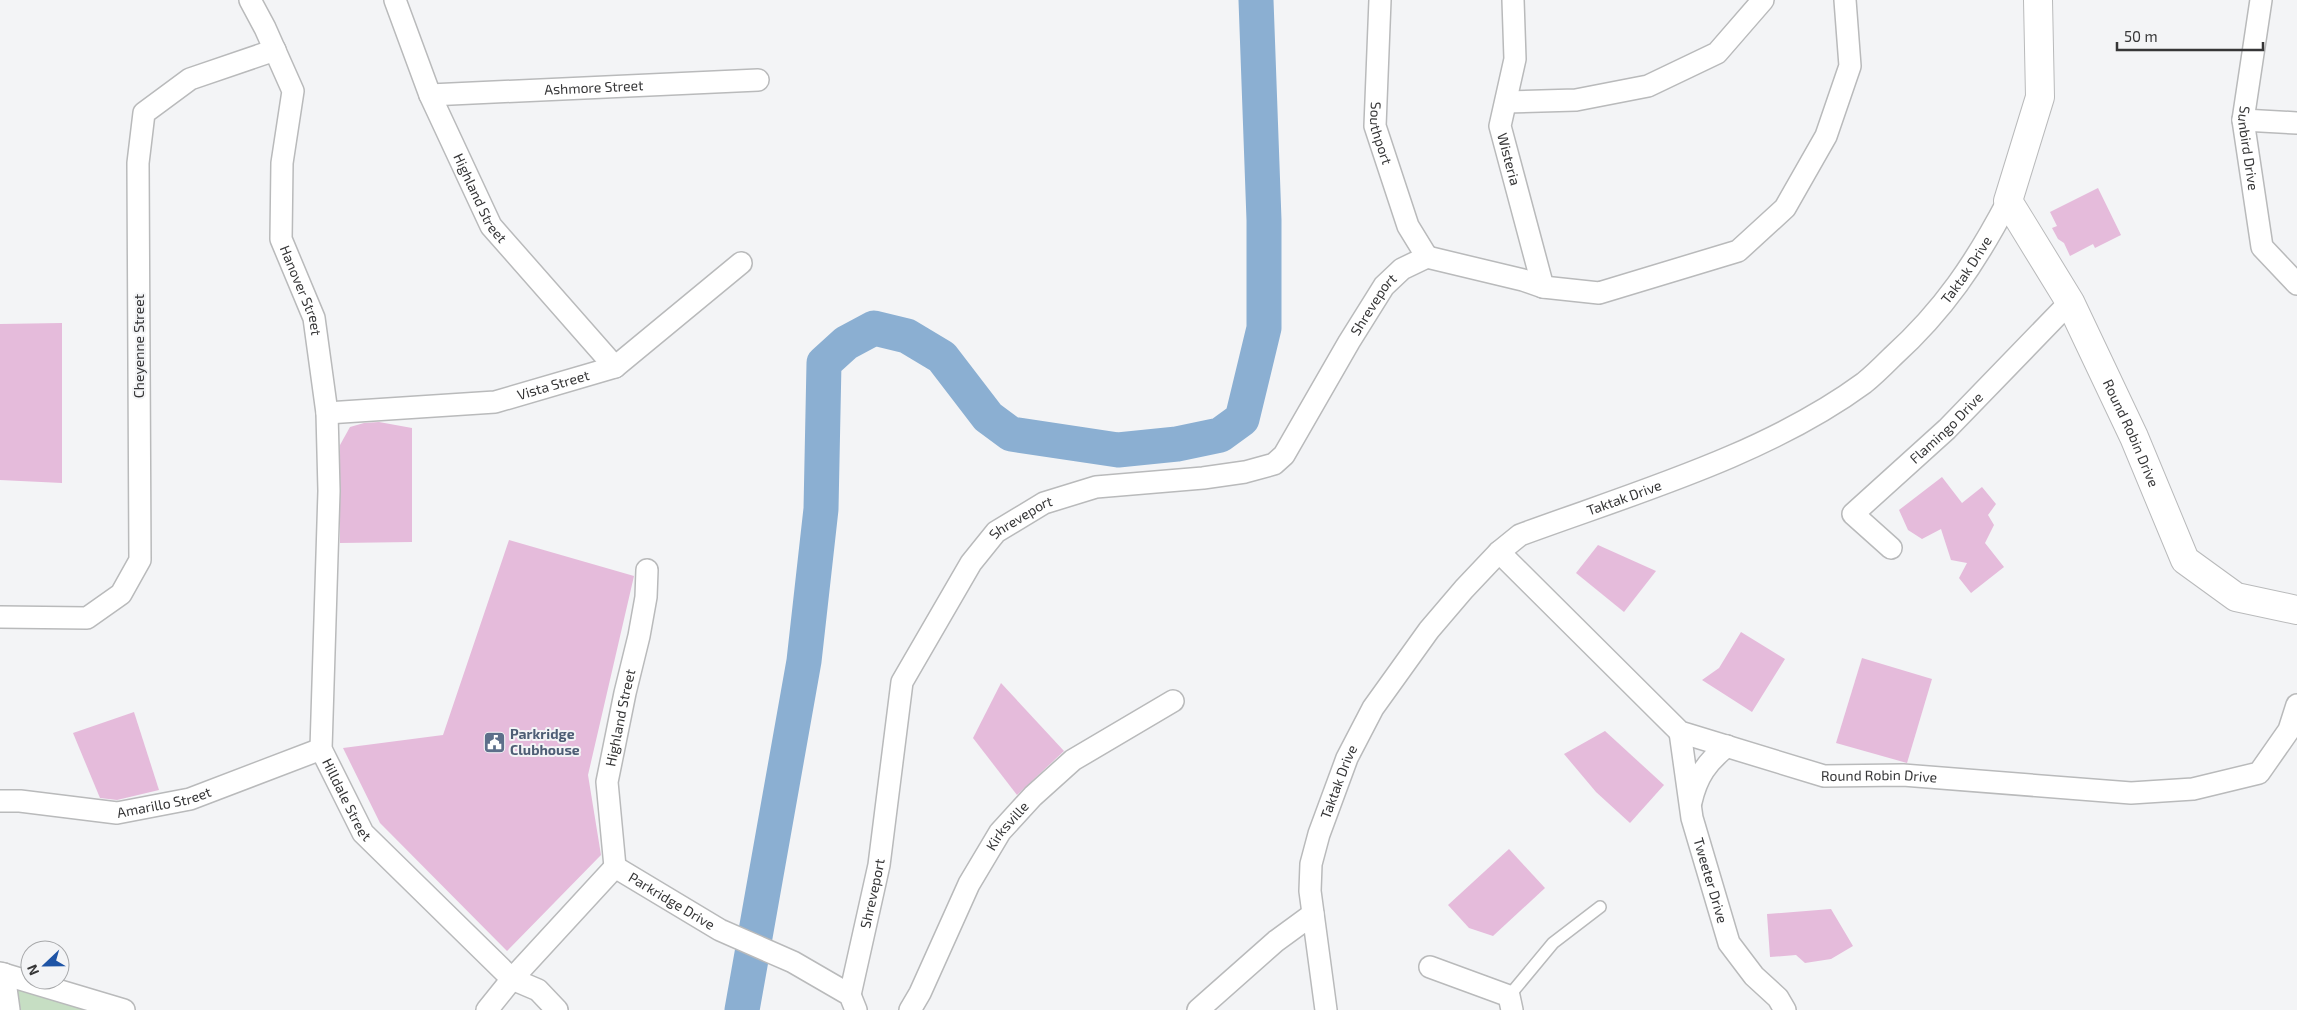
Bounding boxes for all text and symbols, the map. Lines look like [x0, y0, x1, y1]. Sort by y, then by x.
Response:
scale bar [2117, 20, 2263, 52]
text: 50 m [2124, 27, 2158, 45]
street label: Ashmore Street [544, 76, 644, 98]
street label: Southport [1367, 101, 1396, 167]
street label: Sunbird Drive [2235, 105, 2262, 192]
street label: Wisteria [1494, 131, 1524, 187]
street label: Highland Street [450, 150, 511, 246]
street label: Taktak Drive [1937, 233, 1995, 307]
street label: Hanover Street [277, 243, 325, 336]
street label: Shreveport [1346, 270, 1400, 338]
street label: Cheyenne Street [130, 294, 147, 398]
street label: Vista Street [515, 366, 591, 403]
street label: Round Robin Drive [2100, 376, 2163, 489]
street label: Flamingo Drive [1906, 388, 1986, 467]
street label: Taktak Drive [1584, 476, 1664, 519]
street label: Shreveport [985, 492, 1054, 542]
street label: Highland Street [601, 667, 639, 768]
place label: Parkridge Clubhouse [510, 725, 580, 758]
public building icon: Parkridge Clubhouse [482, 730, 506, 754]
street label: Taktak Drive [1316, 742, 1361, 821]
street label: Hilldale Street [319, 755, 375, 844]
street label: Round Robin Drive [1821, 766, 1938, 786]
street label: Amarillo Street [115, 783, 213, 821]
street label: Kirksville [982, 798, 1032, 853]
street label: Tweeter Drive [1690, 836, 1732, 925]
street label: Shreveport [856, 858, 888, 930]
street label: Parkridge Drive [626, 868, 718, 933]
north arrow [20, 940, 70, 990]
text: N [23, 962, 42, 978]

